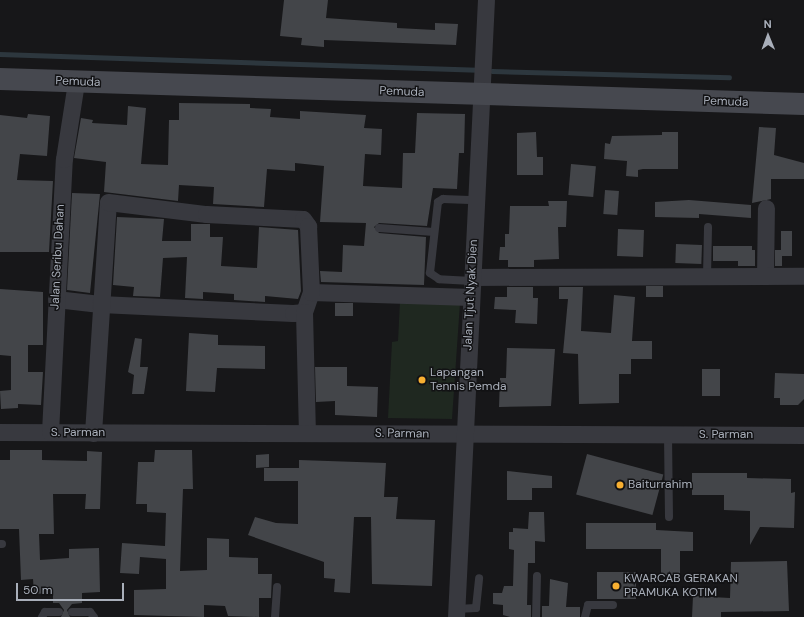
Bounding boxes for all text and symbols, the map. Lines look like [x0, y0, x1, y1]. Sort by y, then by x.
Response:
north arrow [748, 16, 788, 56]
text: N [764, 17, 772, 31]
street label: Pemuda [55, 74, 101, 90]
street label: Pemuda [379, 84, 425, 100]
street label: Pemuda [703, 94, 749, 110]
street label: Jalan Seribu Dahan [48, 204, 68, 310]
street label: Jalan Tjut Nyak Dien [461, 239, 481, 351]
place label: Lapangan Tennis Pemda [430, 366, 507, 394]
marker: Lapangan Tennis Pemda [417, 375, 427, 385]
street label: S. Parman [51, 426, 105, 440]
street label: S. Parman [375, 426, 429, 442]
street label: S. Parman [699, 428, 753, 442]
place label: Baiturrahim [628, 478, 692, 492]
marker: Baiturrahim [615, 480, 625, 490]
place label: KWARCAB GERAKAN PRAMUKA KOTIM [624, 572, 738, 600]
scale bar [18, 575, 126, 601]
marker: KWARCAB GERAKAN PRAMUKA KOTIM [611, 581, 621, 591]
text: 50 m [23, 582, 52, 598]

